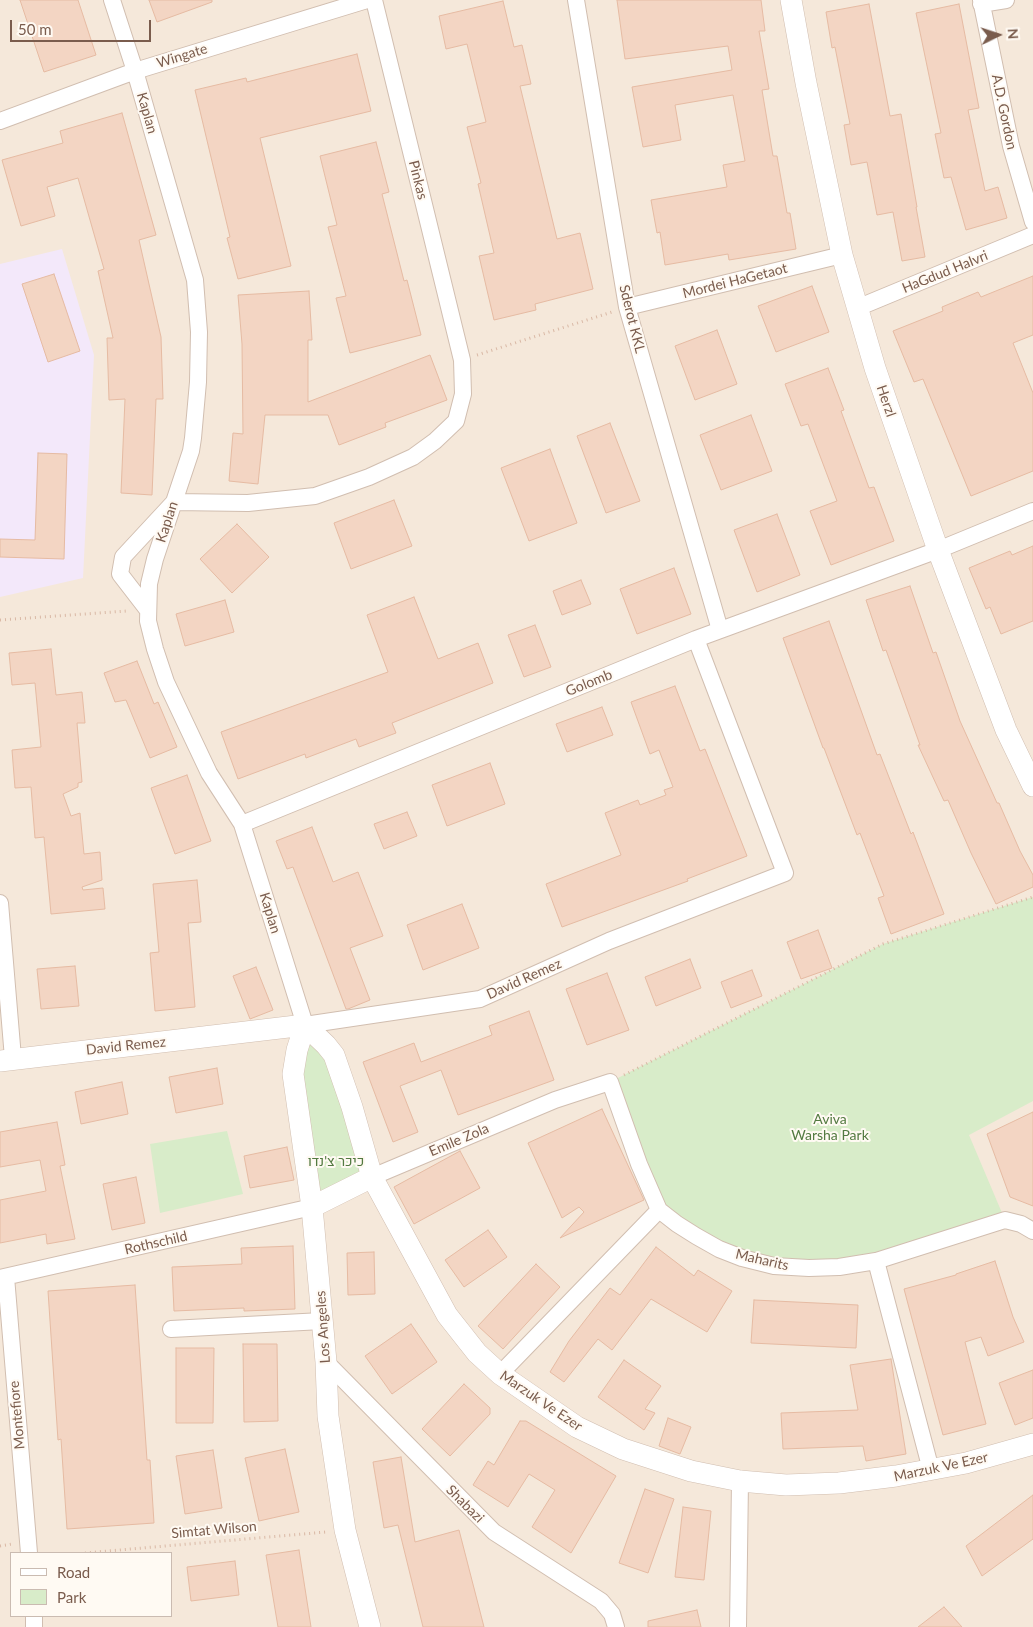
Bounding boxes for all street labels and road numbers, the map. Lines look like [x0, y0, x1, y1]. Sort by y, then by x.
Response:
street label: Wingate [155, 40, 209, 72]
street label: A.D. Gordon [988, 73, 1020, 151]
street label: Kaplan [133, 90, 161, 136]
street label: Pinkas [405, 159, 431, 201]
street label: HaGdud HaIvri [900, 247, 990, 297]
street label: Mordei HaGetaot [681, 260, 789, 302]
street label: Sderot KKL [615, 283, 649, 355]
street label: Herzl [873, 383, 899, 419]
street label: Kaplan [153, 499, 181, 545]
street label: Golomb [563, 666, 615, 700]
street label: Kaplan [256, 890, 284, 936]
street label: David Remez [484, 955, 564, 1003]
street label: David Remez [85, 1033, 167, 1059]
street label: Emile Zola [427, 1120, 491, 1160]
street label: Rothschild [123, 1228, 189, 1258]
street label: Maharits [734, 1246, 790, 1274]
street label: Los Angeles [312, 1290, 334, 1364]
street label: Marzuk Ve Ezer [497, 1367, 585, 1435]
street label: Montefiore [6, 1380, 28, 1450]
street label: Marzuk Ve Ezer [892, 1449, 990, 1485]
street label: Shabazi [443, 1482, 487, 1526]
street label: Simtat Wilson [171, 1518, 257, 1542]

